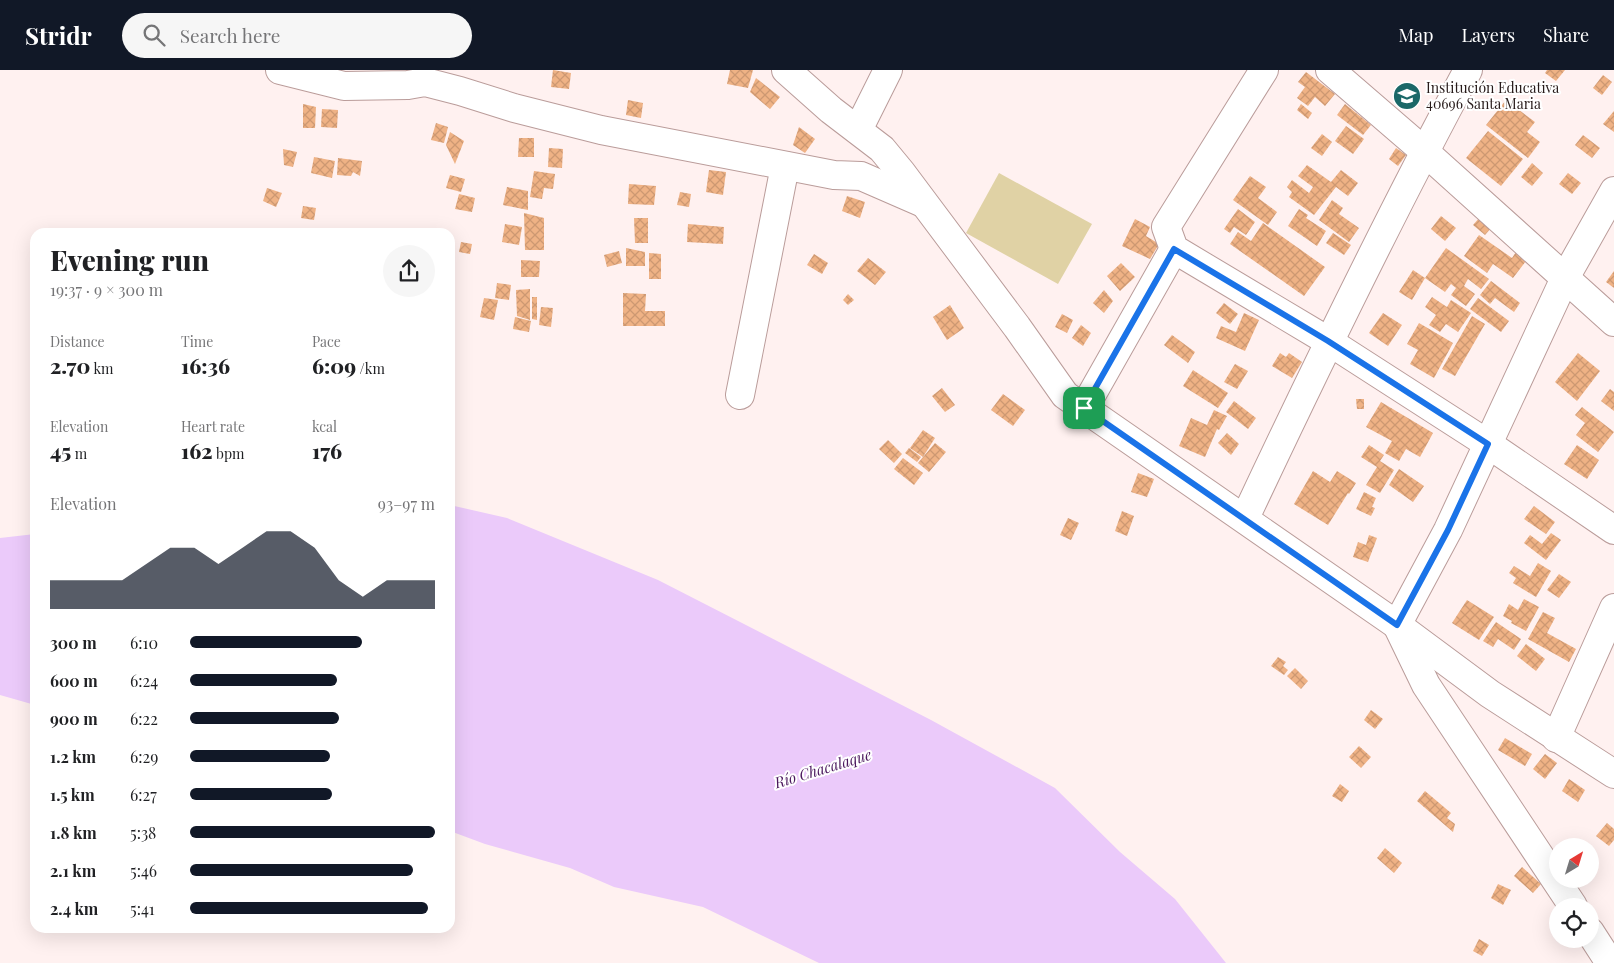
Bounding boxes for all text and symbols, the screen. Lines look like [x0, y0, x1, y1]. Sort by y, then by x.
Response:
search box [122, 13, 472, 58]
text: Stridr [25, 19, 92, 51]
icon: search [140, 21, 168, 49]
text: Search here [180, 22, 280, 48]
text: Map [1398, 23, 1433, 47]
text: Layers [1461, 23, 1515, 47]
text: Share [1543, 23, 1589, 47]
place label: Institución Educativa 40696 Santa Maria [1426, 78, 1559, 113]
school or university icon: Institución Educativa 40696 Santa Maria [1392, 81, 1422, 111]
text: Evening run [50, 241, 209, 278]
button: share [383, 245, 435, 297]
text: 19:37 · 9 × 300 m [50, 279, 163, 300]
text: Distance [50, 332, 105, 351]
text: Time [181, 332, 213, 351]
text: Pace [312, 332, 341, 351]
text: 2.70 [50, 351, 90, 379]
text: 16:36 [181, 351, 230, 379]
text: 6:09 [312, 351, 356, 379]
text: km [90, 359, 114, 378]
text: /km [356, 359, 385, 378]
pin [1063, 387, 1105, 429]
icon: arrive [1070, 394, 1098, 422]
text: Elevation [50, 417, 108, 436]
text: Heart rate [181, 417, 245, 436]
text: kcal [312, 417, 337, 436]
text: 45 [50, 436, 71, 464]
text: 162 [181, 436, 213, 464]
text: 176 [312, 436, 342, 464]
text: m [71, 444, 87, 463]
text: bpm [213, 444, 244, 463]
text: Elevation [50, 493, 117, 514]
text: 93–97 m [378, 493, 435, 514]
text: 300 m [50, 632, 97, 653]
text: 6:10 [130, 632, 158, 653]
text: 600 m [50, 670, 98, 691]
text: 6:24 [130, 670, 158, 691]
text: 900 m [50, 708, 98, 729]
text: 6:22 [130, 708, 158, 729]
water label: Río Chacalaque [771, 744, 874, 793]
text: 1.2 km [50, 746, 96, 767]
text: 6:29 [130, 746, 158, 767]
text: 1.5 km [50, 784, 95, 805]
text: 6:27 [130, 784, 157, 805]
text: 1.8 km [50, 822, 97, 843]
text: 5:38 [130, 822, 156, 843]
north arrow [1549, 838, 1599, 888]
map controls [1549, 838, 1599, 948]
text: 2.1 km [50, 860, 96, 881]
text: 5:46 [130, 860, 157, 881]
text: 2.4 km [50, 898, 98, 919]
text: 5:41 [130, 898, 155, 919]
button: locate [1549, 898, 1599, 948]

